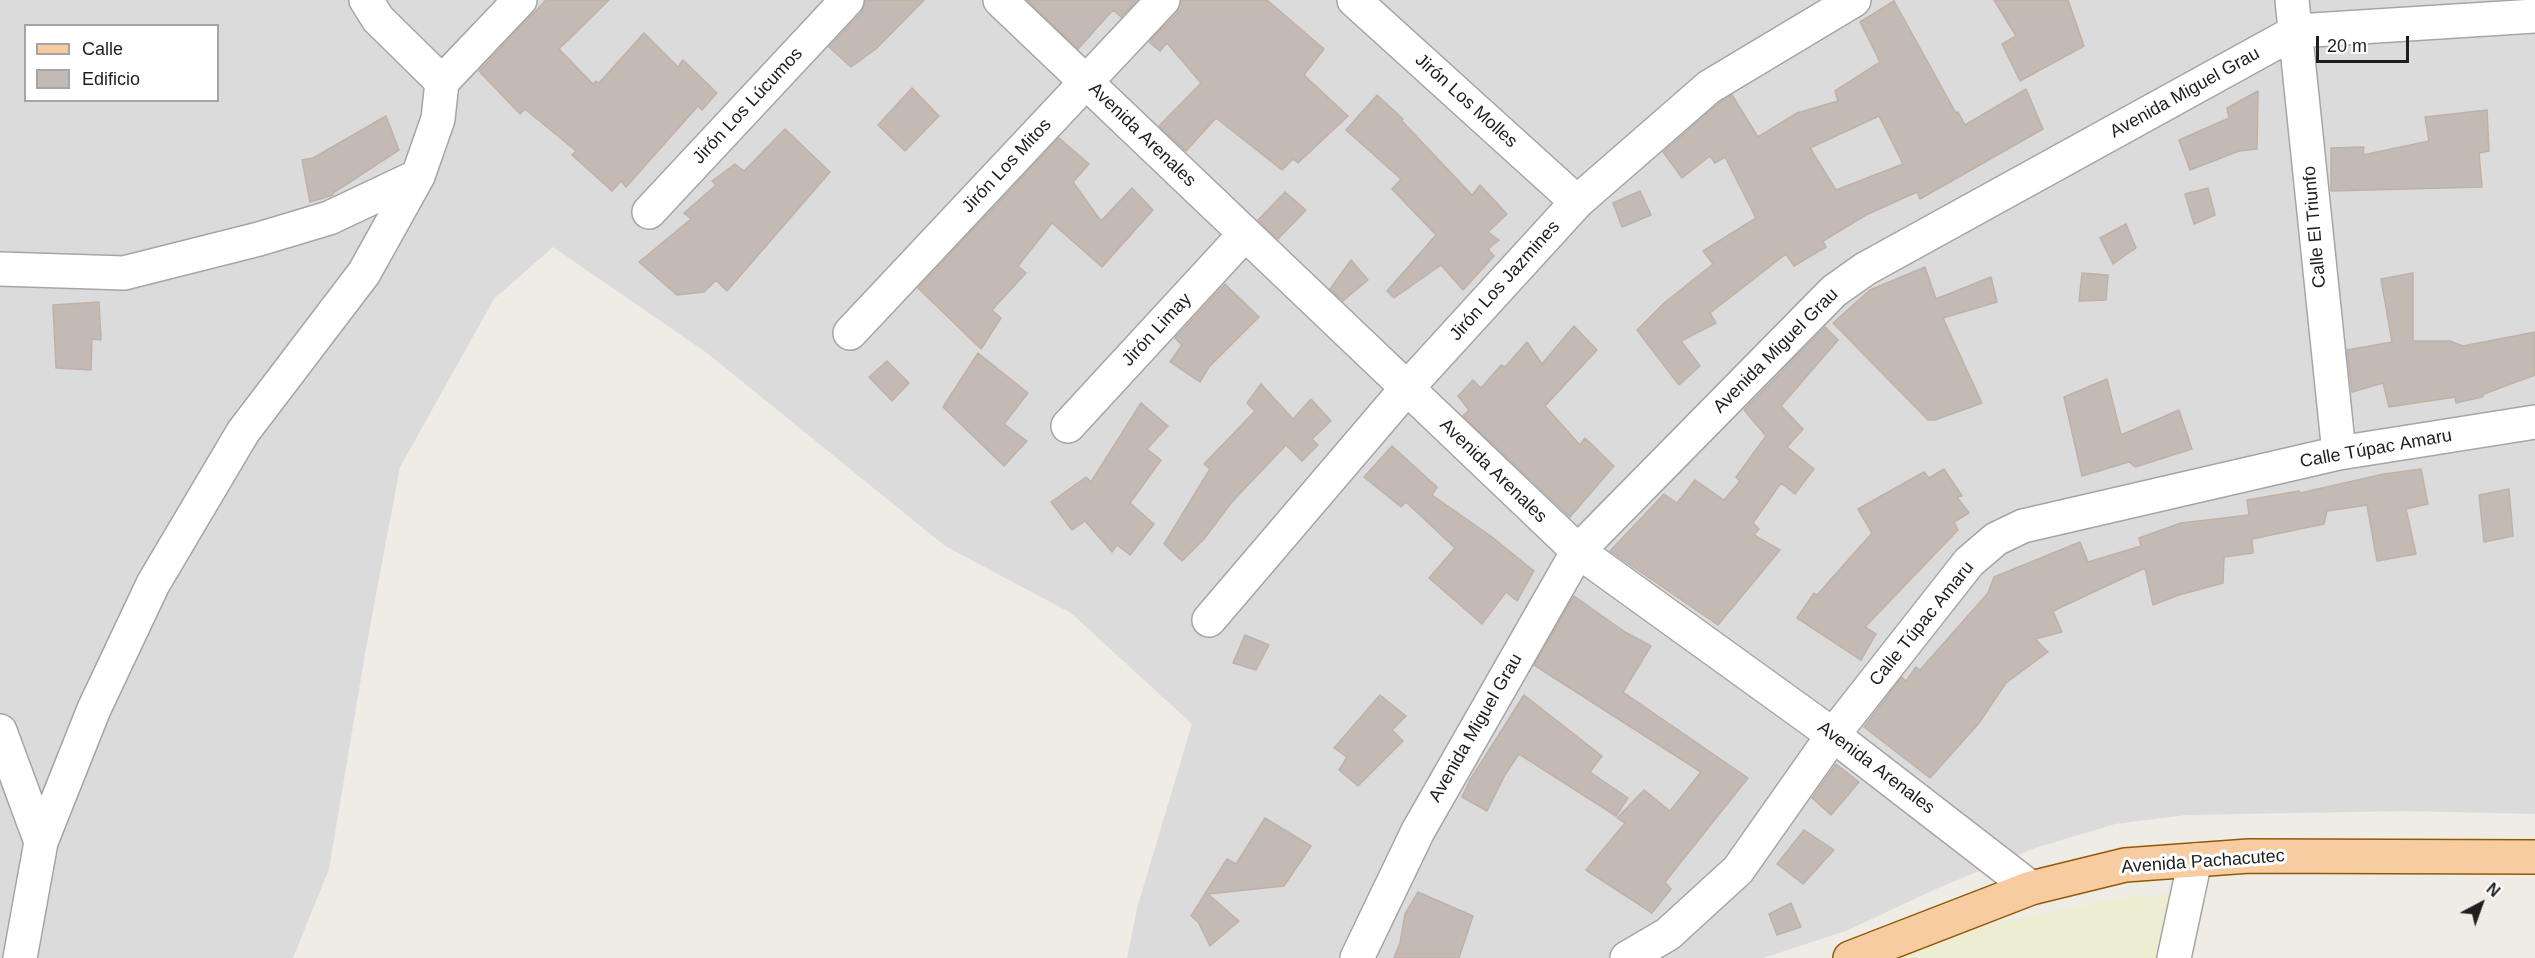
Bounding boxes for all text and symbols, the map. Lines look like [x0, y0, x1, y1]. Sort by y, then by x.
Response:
legend [24, 24, 219, 102]
scale bar [2319, 24, 2412, 62]
text: 20 m [2327, 36, 2367, 56]
text: Calle [82, 39, 123, 59]
street label: Jirón Los Lúcumos [689, 43, 807, 169]
street label: Avenida Miguel Grau [2106, 43, 2264, 143]
street label: Jirón Los Molles [1410, 49, 1522, 153]
text: Edificio [82, 69, 140, 89]
street label: Avenida Arenales [1084, 78, 1200, 192]
street label: Jirón Los Mitos [958, 114, 1056, 218]
street label: Calle El Triunfo [2299, 165, 2331, 289]
street label: Jirón Los Jazmines [1445, 217, 1565, 345]
street label: Avenida Miguel Grau [1709, 284, 1843, 418]
street label: Jirón Limay [1118, 289, 1196, 371]
street label: Avenida Arenales [1435, 414, 1551, 528]
street label: Calle Túpac Amaru [2298, 425, 2454, 473]
street label: Calle Túpac Amaru [1865, 557, 1979, 691]
street label: Avenida Miguel Grau [1425, 650, 1527, 806]
street label: Avenida Arenales [1813, 717, 1939, 819]
street label: Avenida Pachacutec [2121, 846, 2285, 878]
north arrow [2451, 874, 2511, 934]
text: N [2483, 880, 2503, 900]

